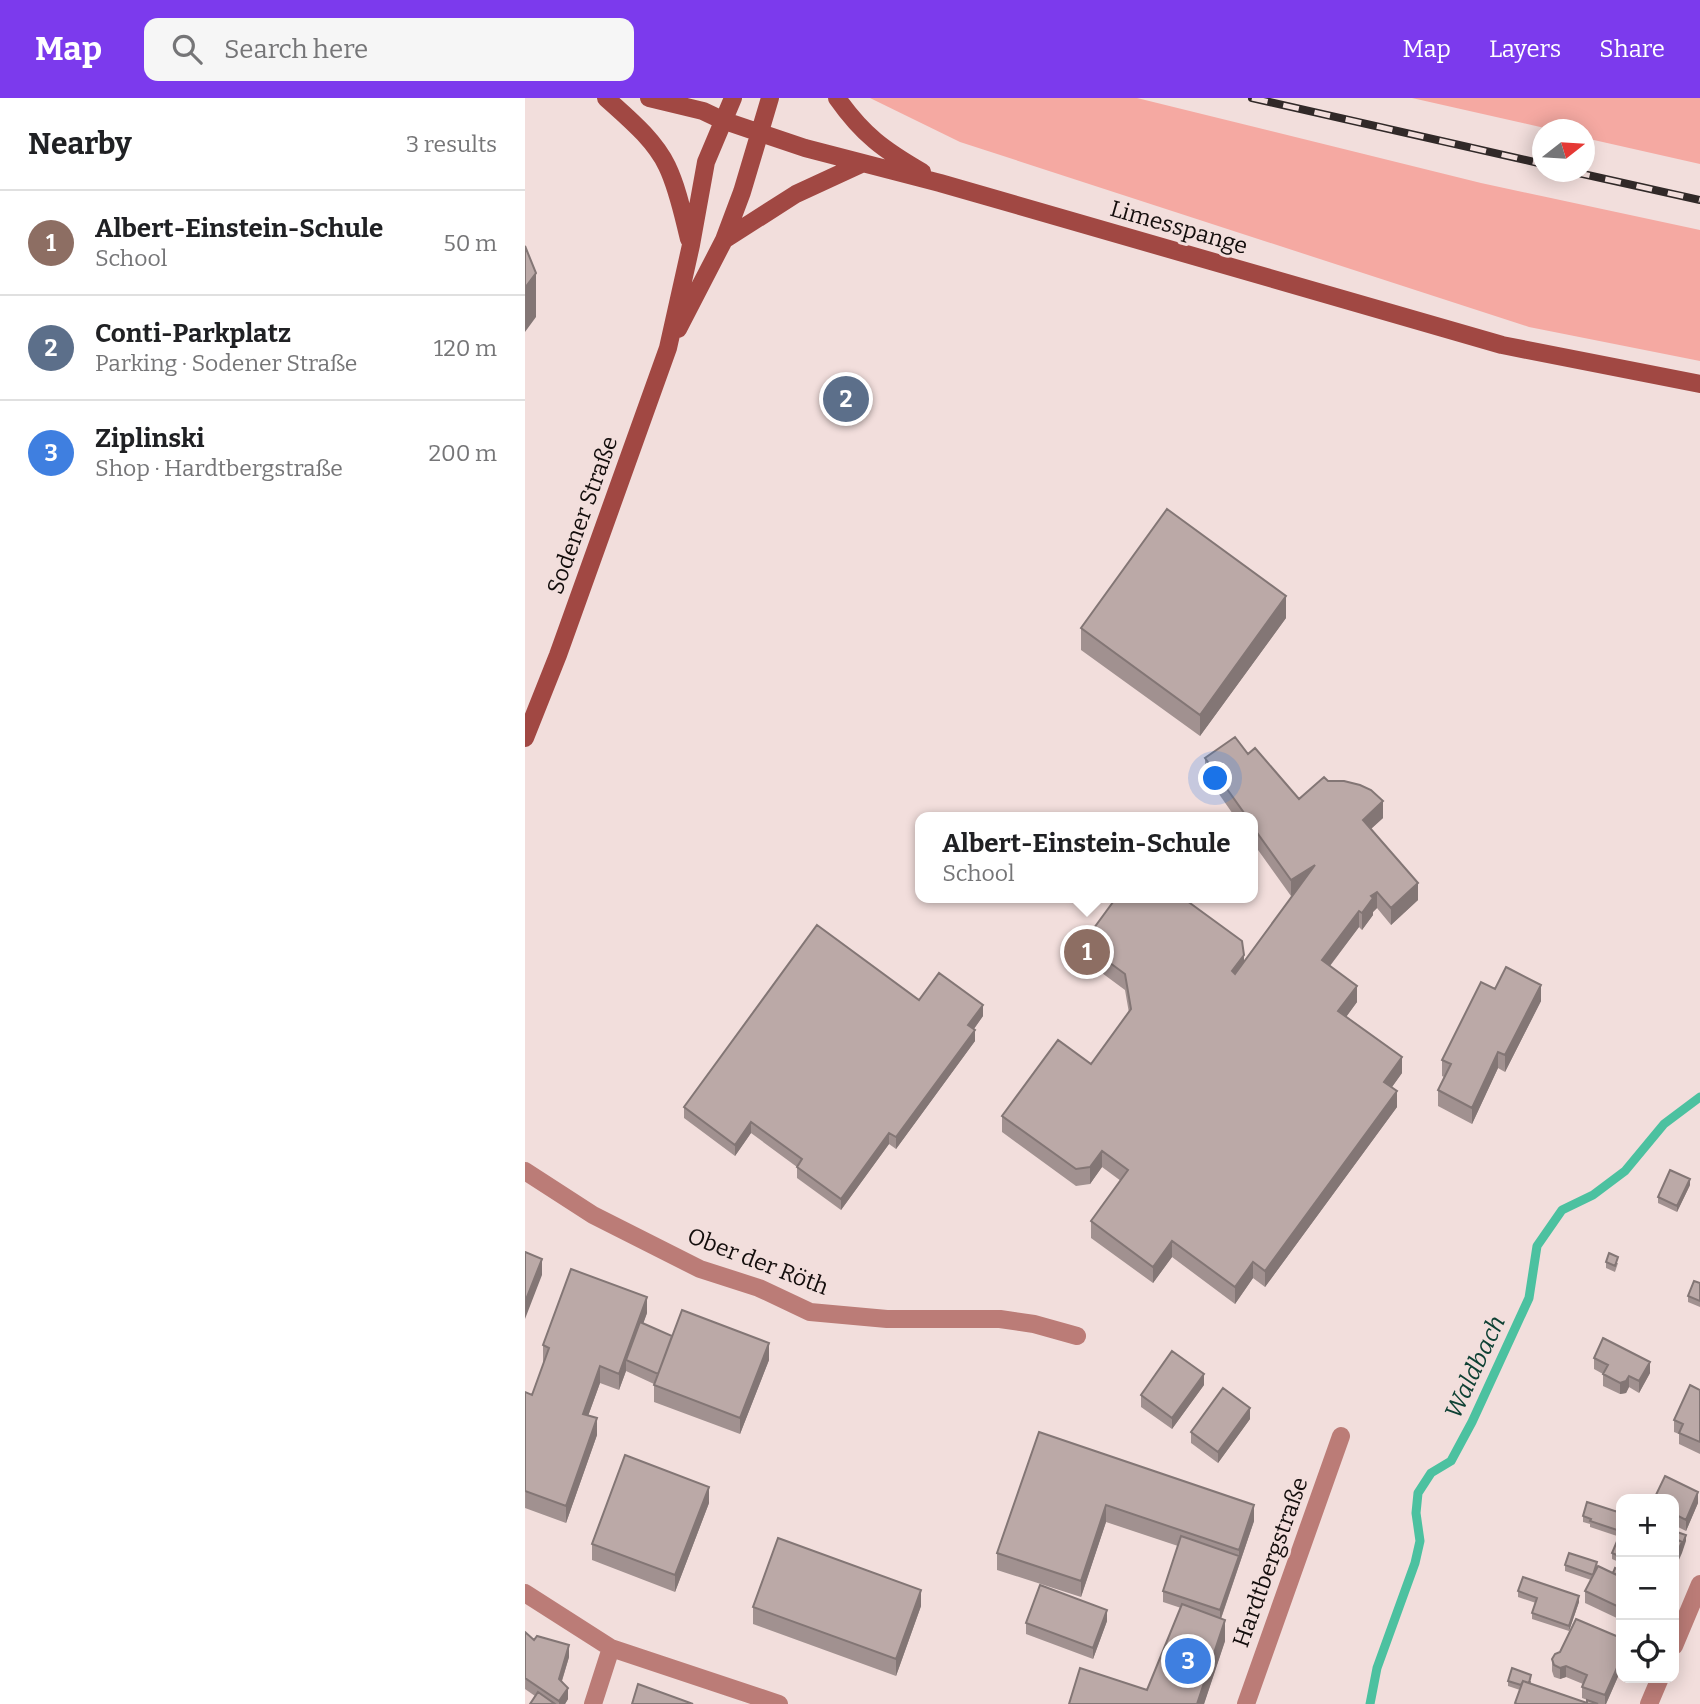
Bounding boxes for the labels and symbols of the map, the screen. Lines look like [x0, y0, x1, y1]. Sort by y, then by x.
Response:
north arrow [1532, 119, 1595, 182]
street label: Limesspange [1107, 194, 1251, 260]
pin: 2 [823, 373, 869, 425]
street label: Sodener Straße [540, 432, 624, 598]
your location [1198, 761, 1232, 795]
pin: 1 [1064, 926, 1110, 978]
street label: Ober der Röth [683, 1221, 833, 1301]
water label: Waldbach [1439, 1311, 1511, 1423]
street label: Hardtbergstraße [1226, 1473, 1314, 1651]
pin: 3 [1165, 1635, 1211, 1687]

